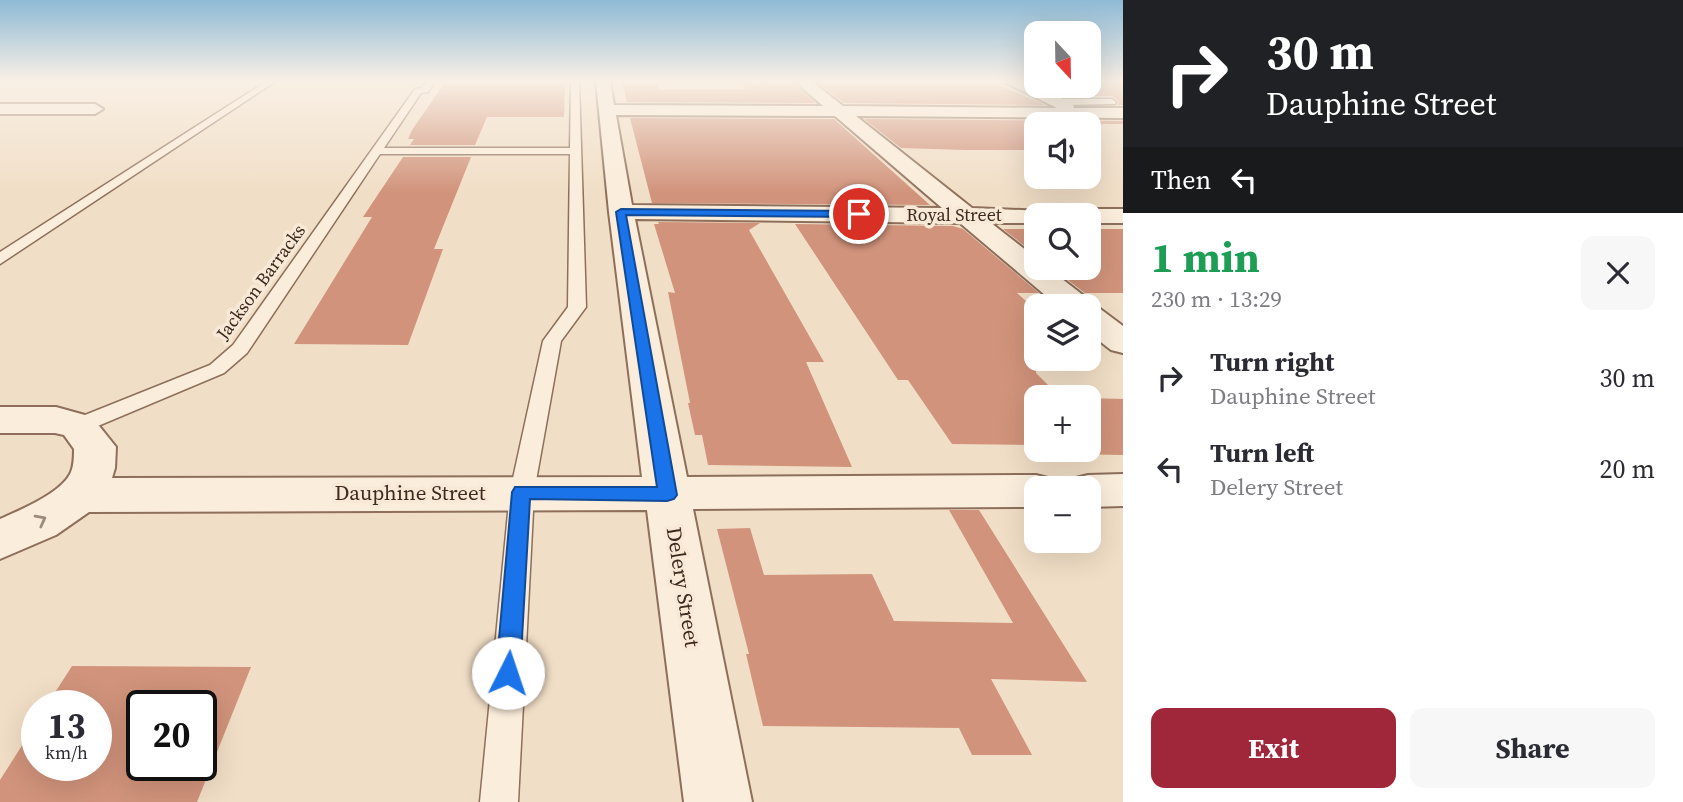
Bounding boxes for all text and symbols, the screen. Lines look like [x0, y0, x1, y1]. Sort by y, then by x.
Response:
text: 30 m [1266, 18, 1374, 85]
north arrow [1024, 21, 1101, 98]
map controls [1024, 21, 1101, 553]
icon: right [1151, 28, 1242, 119]
text: Dauphine Street [1266, 82, 1496, 126]
button: sound [1024, 112, 1101, 189]
icon: left [1225, 161, 1263, 199]
text: Then [1151, 162, 1211, 198]
pin [829, 184, 889, 244]
icon: arrive [840, 195, 878, 233]
street label: Royal Street [906, 202, 1002, 227]
button: search [1024, 203, 1101, 280]
street label: Jackson Barracks [210, 219, 311, 345]
text: 1 min [1151, 228, 1260, 286]
button: close [1581, 236, 1655, 310]
text: 230 m · 13:29 [1151, 283, 1282, 315]
button: layers [1024, 294, 1101, 371]
text: Turn right [1210, 344, 1334, 380]
icon: right [1151, 359, 1189, 397]
text: 30 m [1600, 360, 1655, 396]
text: Dauphine Street [1210, 380, 1376, 412]
button: + [1024, 385, 1101, 462]
text: Turn left [1210, 435, 1314, 471]
icon: left [1151, 450, 1189, 488]
text: 20 m [1600, 451, 1655, 487]
text: Delery Street [1210, 471, 1343, 503]
button: − [1024, 476, 1101, 553]
street label: Dauphine Street [334, 478, 486, 507]
one-way arrow [34, 515, 46, 529]
street label: Delery Street [660, 525, 707, 649]
position arrow [471, 636, 545, 710]
speed limit sign: 20 [126, 690, 217, 781]
text: 13 [48, 702, 85, 750]
button: Exit [1151, 708, 1396, 788]
button: Share [1410, 708, 1655, 788]
text: km/h [45, 740, 88, 765]

